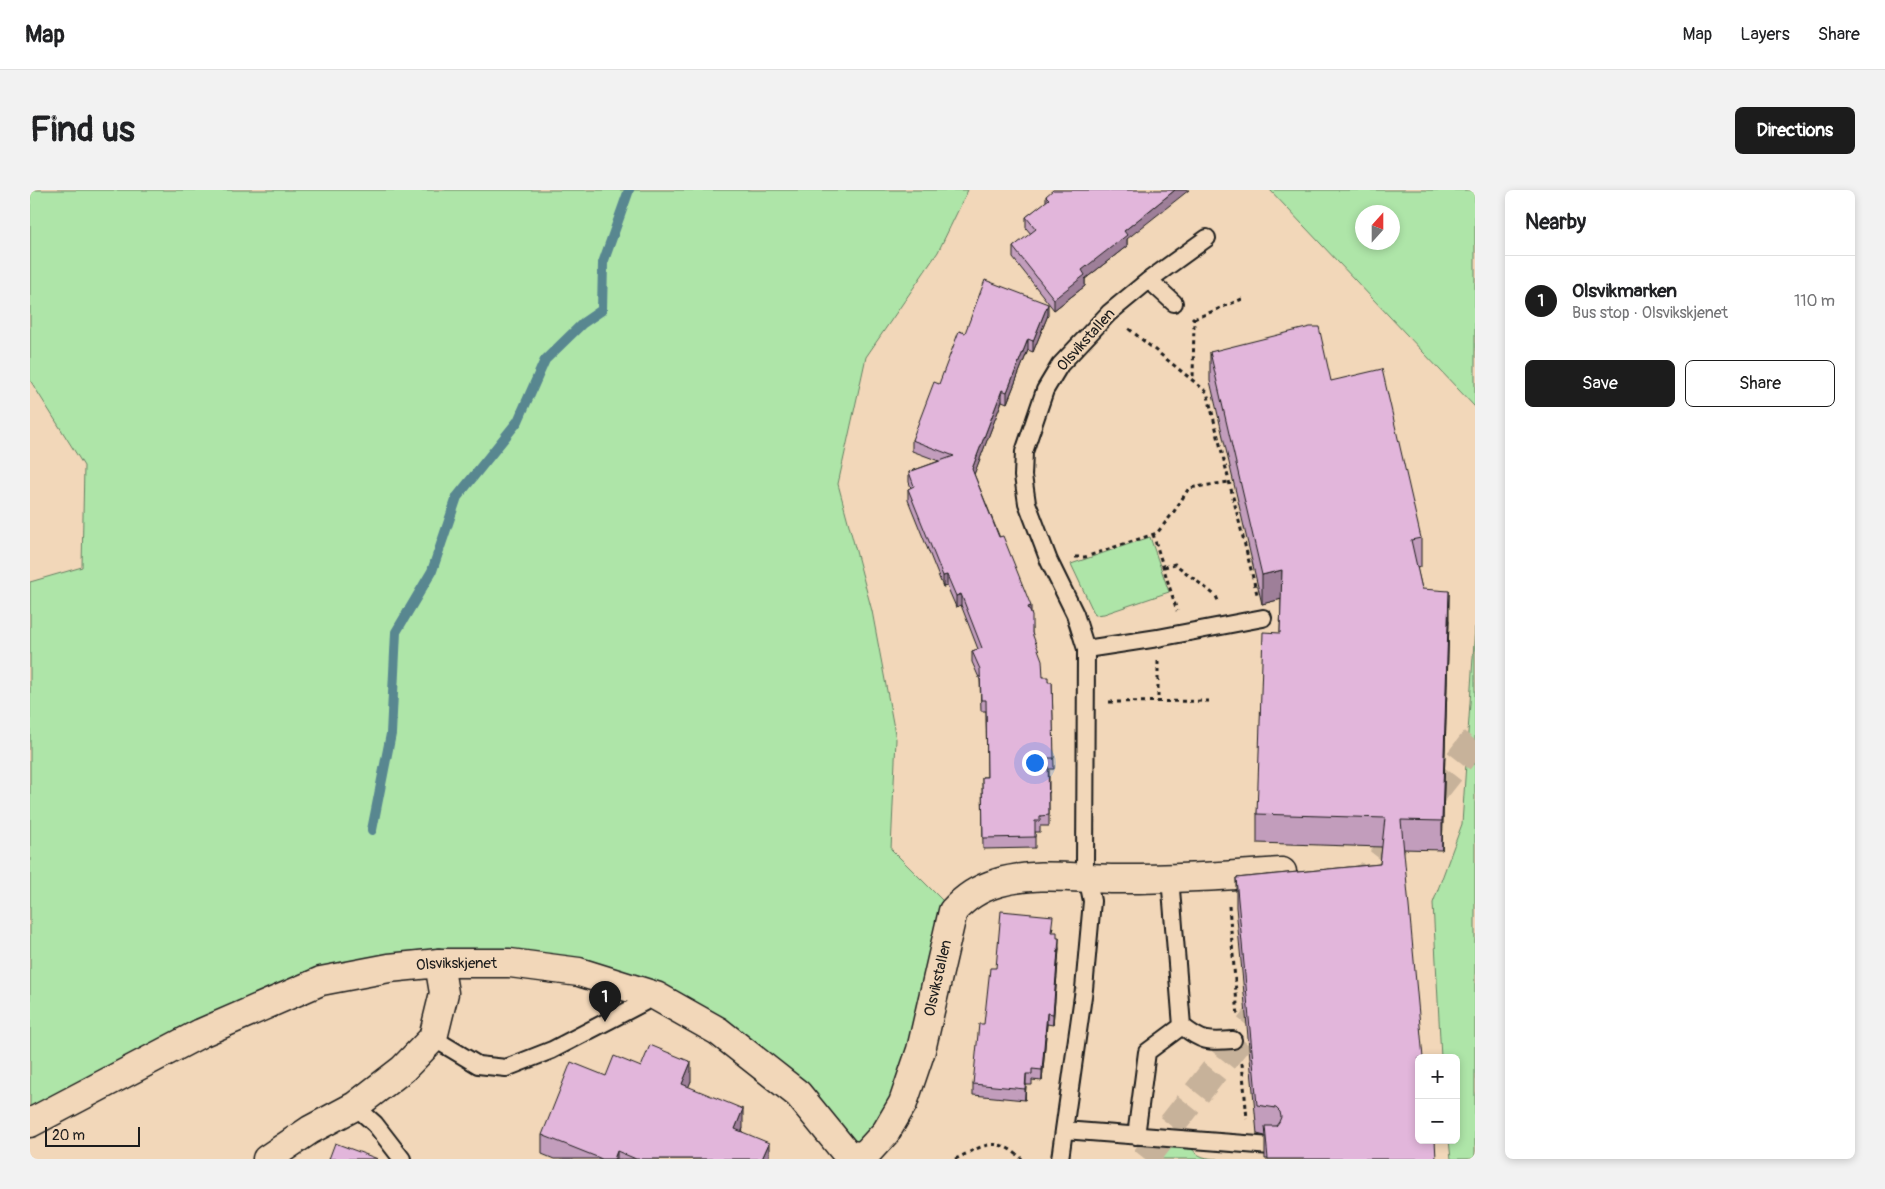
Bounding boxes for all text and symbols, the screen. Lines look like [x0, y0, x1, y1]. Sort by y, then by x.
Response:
text: Map [25, 20, 65, 49]
text: Map [1683, 23, 1712, 46]
text: Layers [1740, 23, 1790, 46]
text: Share [1818, 23, 1860, 46]
button: Directions [1735, 107, 1855, 154]
text: Find us [30, 108, 135, 152]
north arrow [1355, 205, 1400, 250]
text: Nearby [1525, 209, 1586, 236]
text: Olsvikmarken [1572, 279, 1677, 303]
text: 1 [1538, 291, 1544, 311]
text: 110 m [1794, 291, 1835, 311]
text: Bus stop · Olsvikskjenet [1572, 303, 1728, 323]
street label: Olsvikstallen [1053, 305, 1119, 375]
button: Save [1525, 360, 1675, 407]
button: Share [1685, 360, 1835, 407]
your location [1022, 750, 1048, 776]
street label: Olsvikstallen [920, 938, 956, 1018]
street label: Olsvikskjenet [415, 954, 498, 975]
pin: 1 [589, 981, 621, 1022]
map controls [1415, 1054, 1460, 1144]
button: + [1415, 1054, 1460, 1099]
button: − [1415, 1099, 1460, 1144]
scale bar [45, 1124, 140, 1147]
text: 20 m [52, 1127, 85, 1144]

